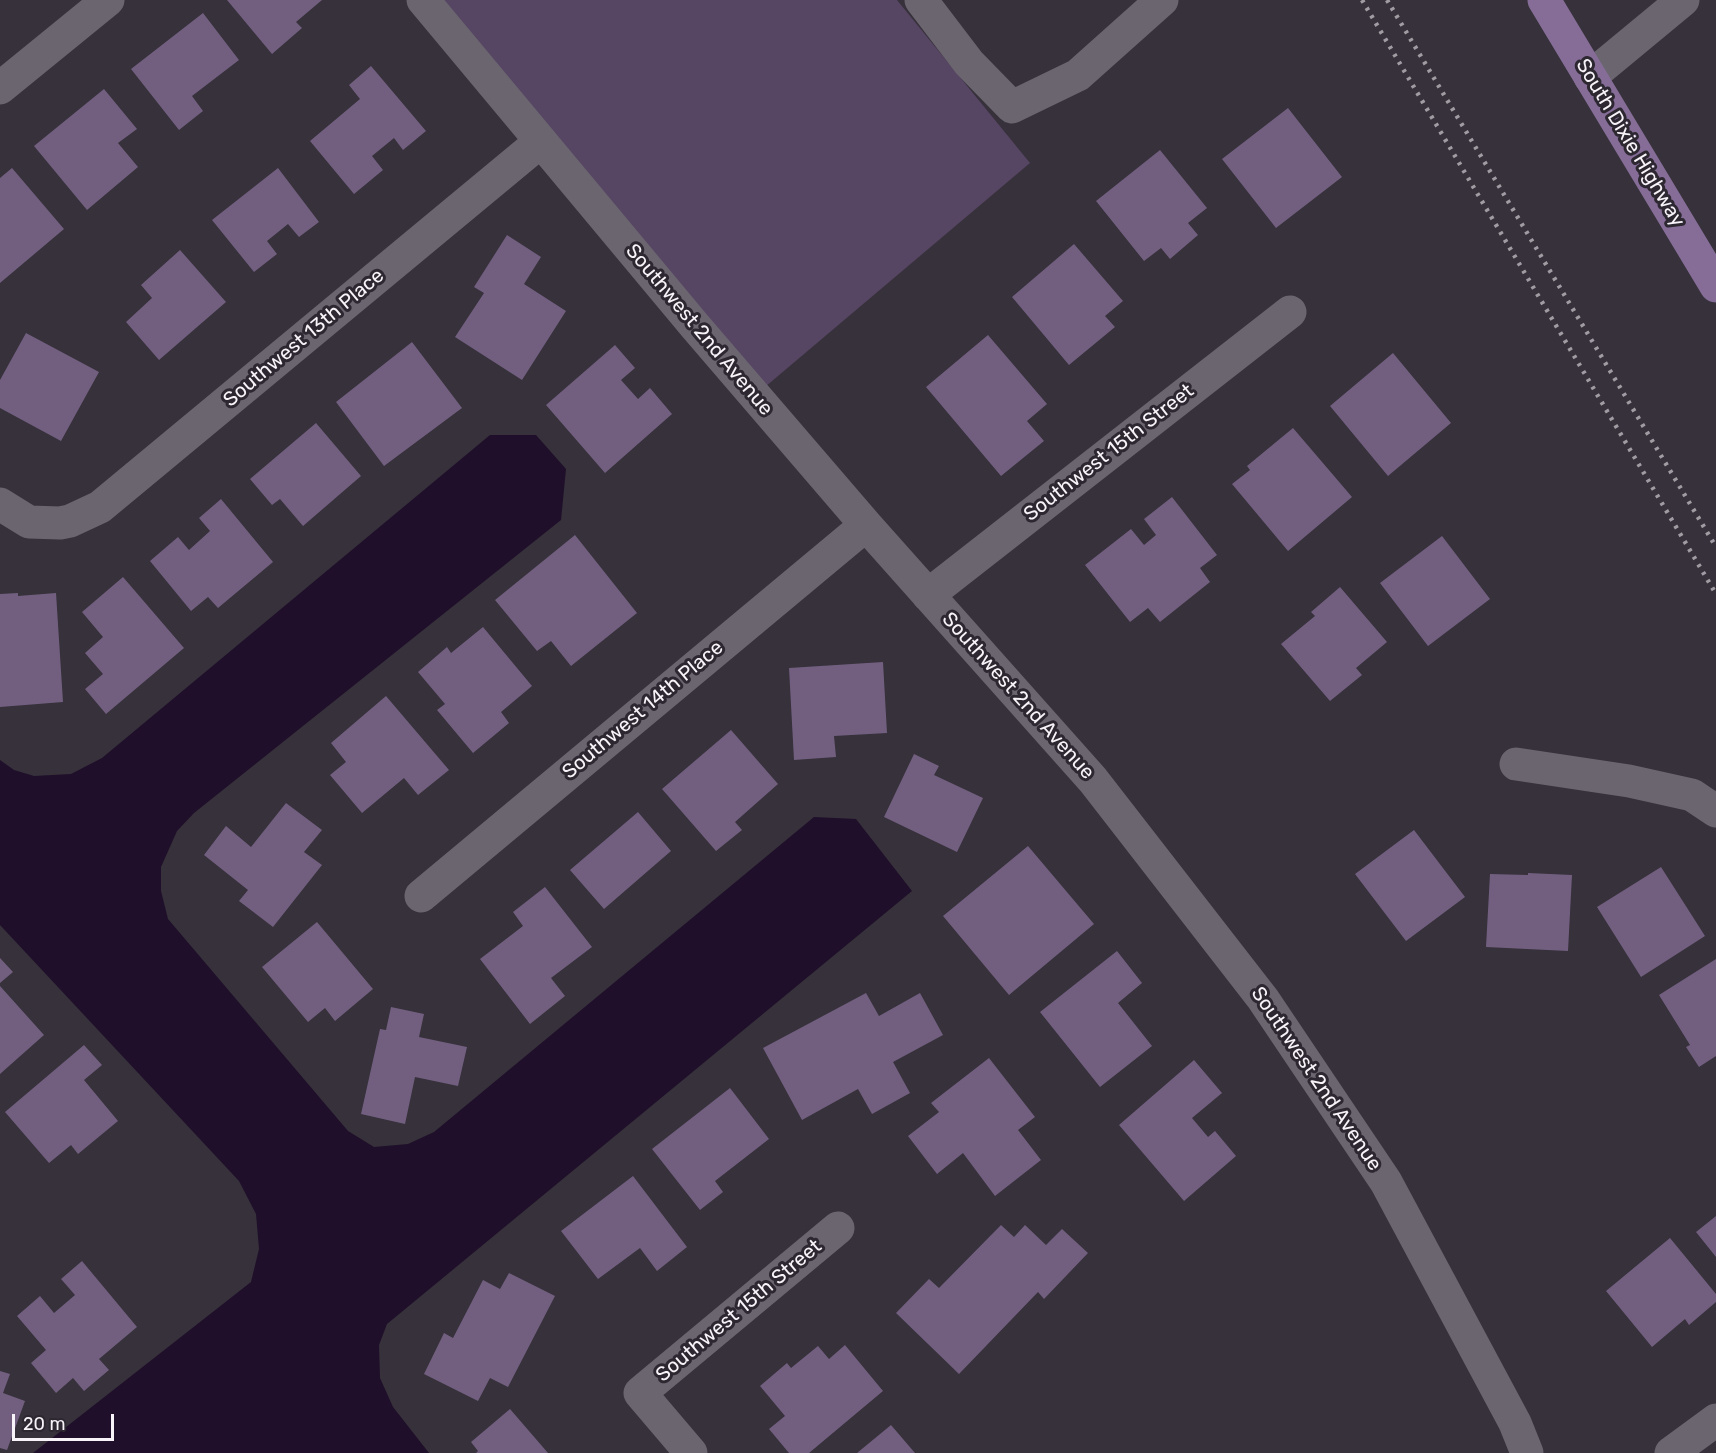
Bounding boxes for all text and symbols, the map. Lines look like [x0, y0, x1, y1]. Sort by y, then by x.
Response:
street label: South Dixie Highway [1570, 55, 1690, 231]
street label: Southwest 2nd Avenue [620, 239, 778, 421]
street label: Southwest 13th Place [219, 264, 389, 412]
street label: Southwest 15th Street [1019, 379, 1199, 527]
street label: Southwest 2nd Avenue [937, 608, 1099, 784]
street label: Southwest 14th Place [558, 636, 728, 784]
street label: Southwest 2nd Avenue [1246, 983, 1386, 1175]
street label: Southwest 15th Street [651, 1235, 827, 1387]
scale bar [15, 1402, 117, 1440]
text: 20 m [23, 1413, 65, 1435]

